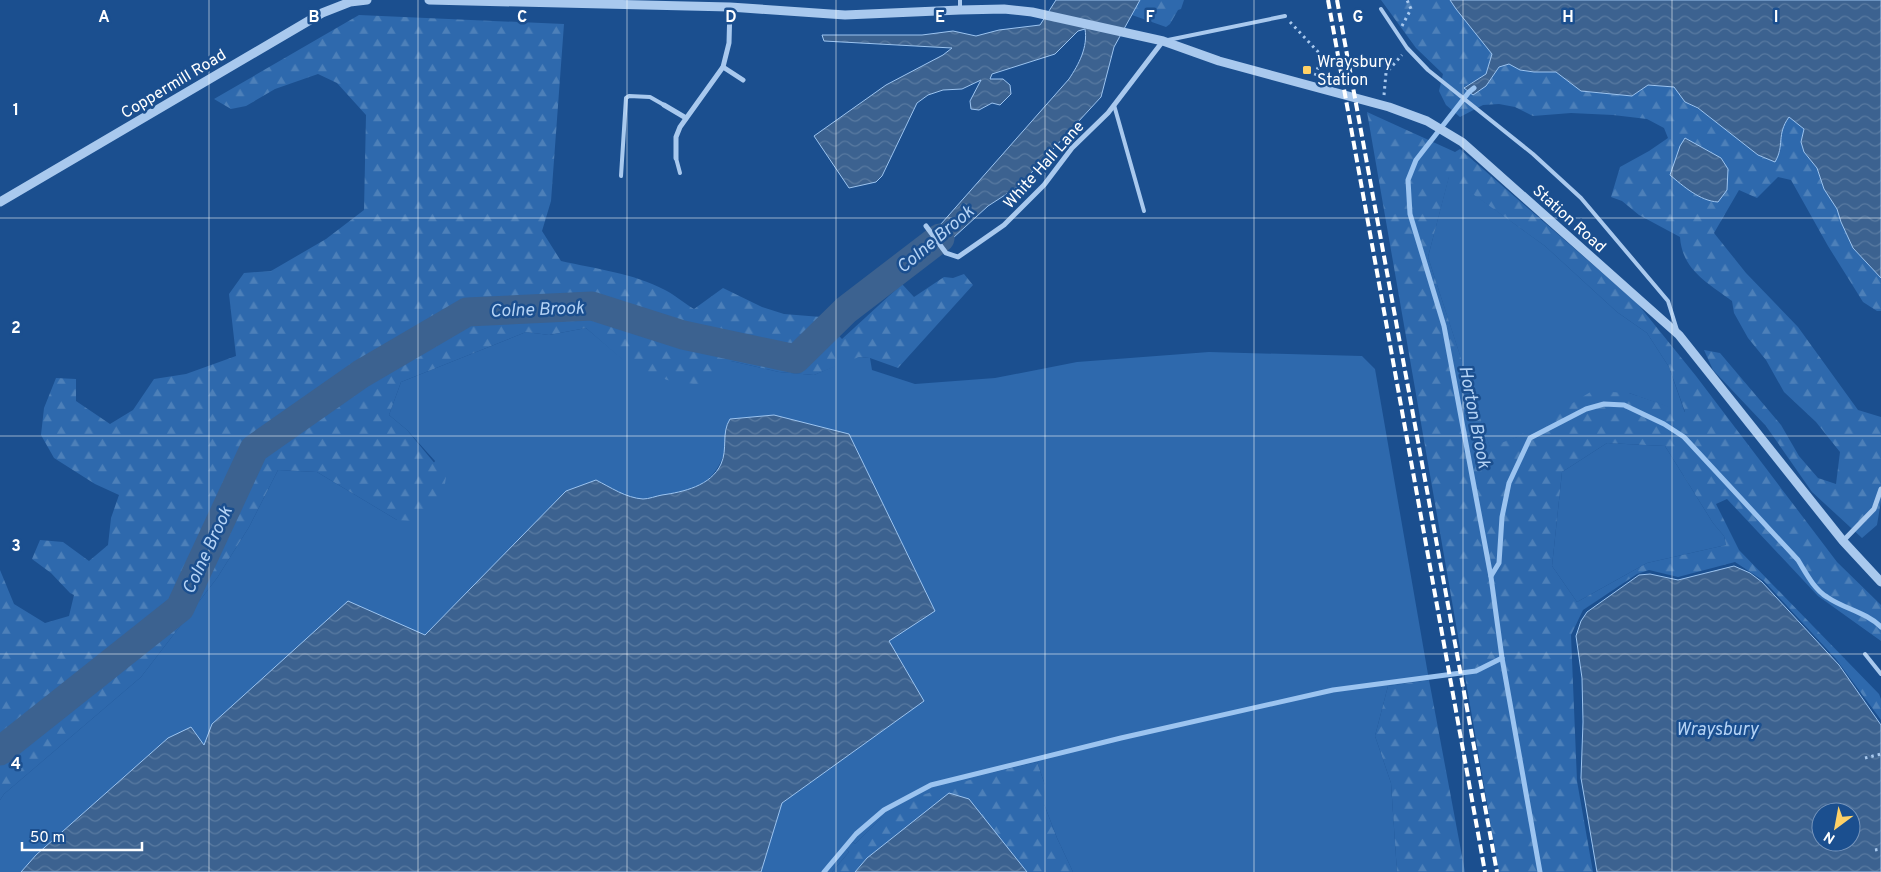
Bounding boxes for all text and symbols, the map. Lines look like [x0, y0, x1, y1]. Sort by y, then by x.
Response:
text: A [98, 8, 110, 28]
text: B [308, 8, 320, 28]
text: C [517, 8, 527, 28]
text: D [725, 8, 737, 28]
text: E [935, 8, 945, 28]
text: F [1145, 8, 1155, 28]
text: G [1353, 8, 1363, 28]
text: H [1562, 8, 1574, 28]
text: I [1774, 8, 1778, 28]
street label: Coppermill Road [118, 45, 230, 124]
place label: Wraysbury Station [1317, 53, 1392, 91]
marker: Wraysbury Station [1301, 64, 1313, 76]
text: 1 [13, 101, 19, 121]
street label: White Hall Lane [1000, 117, 1089, 213]
street label: Station Road [1528, 181, 1610, 258]
water label: Colne Brook [892, 200, 980, 279]
water label: Colne Brook [490, 297, 586, 324]
text: 2 [11, 319, 21, 339]
water label: Horton Brook [1452, 364, 1495, 471]
water label: Colne Brook [178, 502, 239, 598]
text: 3 [11, 537, 21, 557]
water label: Wraysbury [1676, 719, 1760, 742]
text: 4 [11, 755, 21, 775]
north arrow [1811, 802, 1861, 852]
scale bar [22, 820, 142, 852]
text: N [1821, 827, 1839, 847]
text: 50 m [30, 829, 65, 848]

